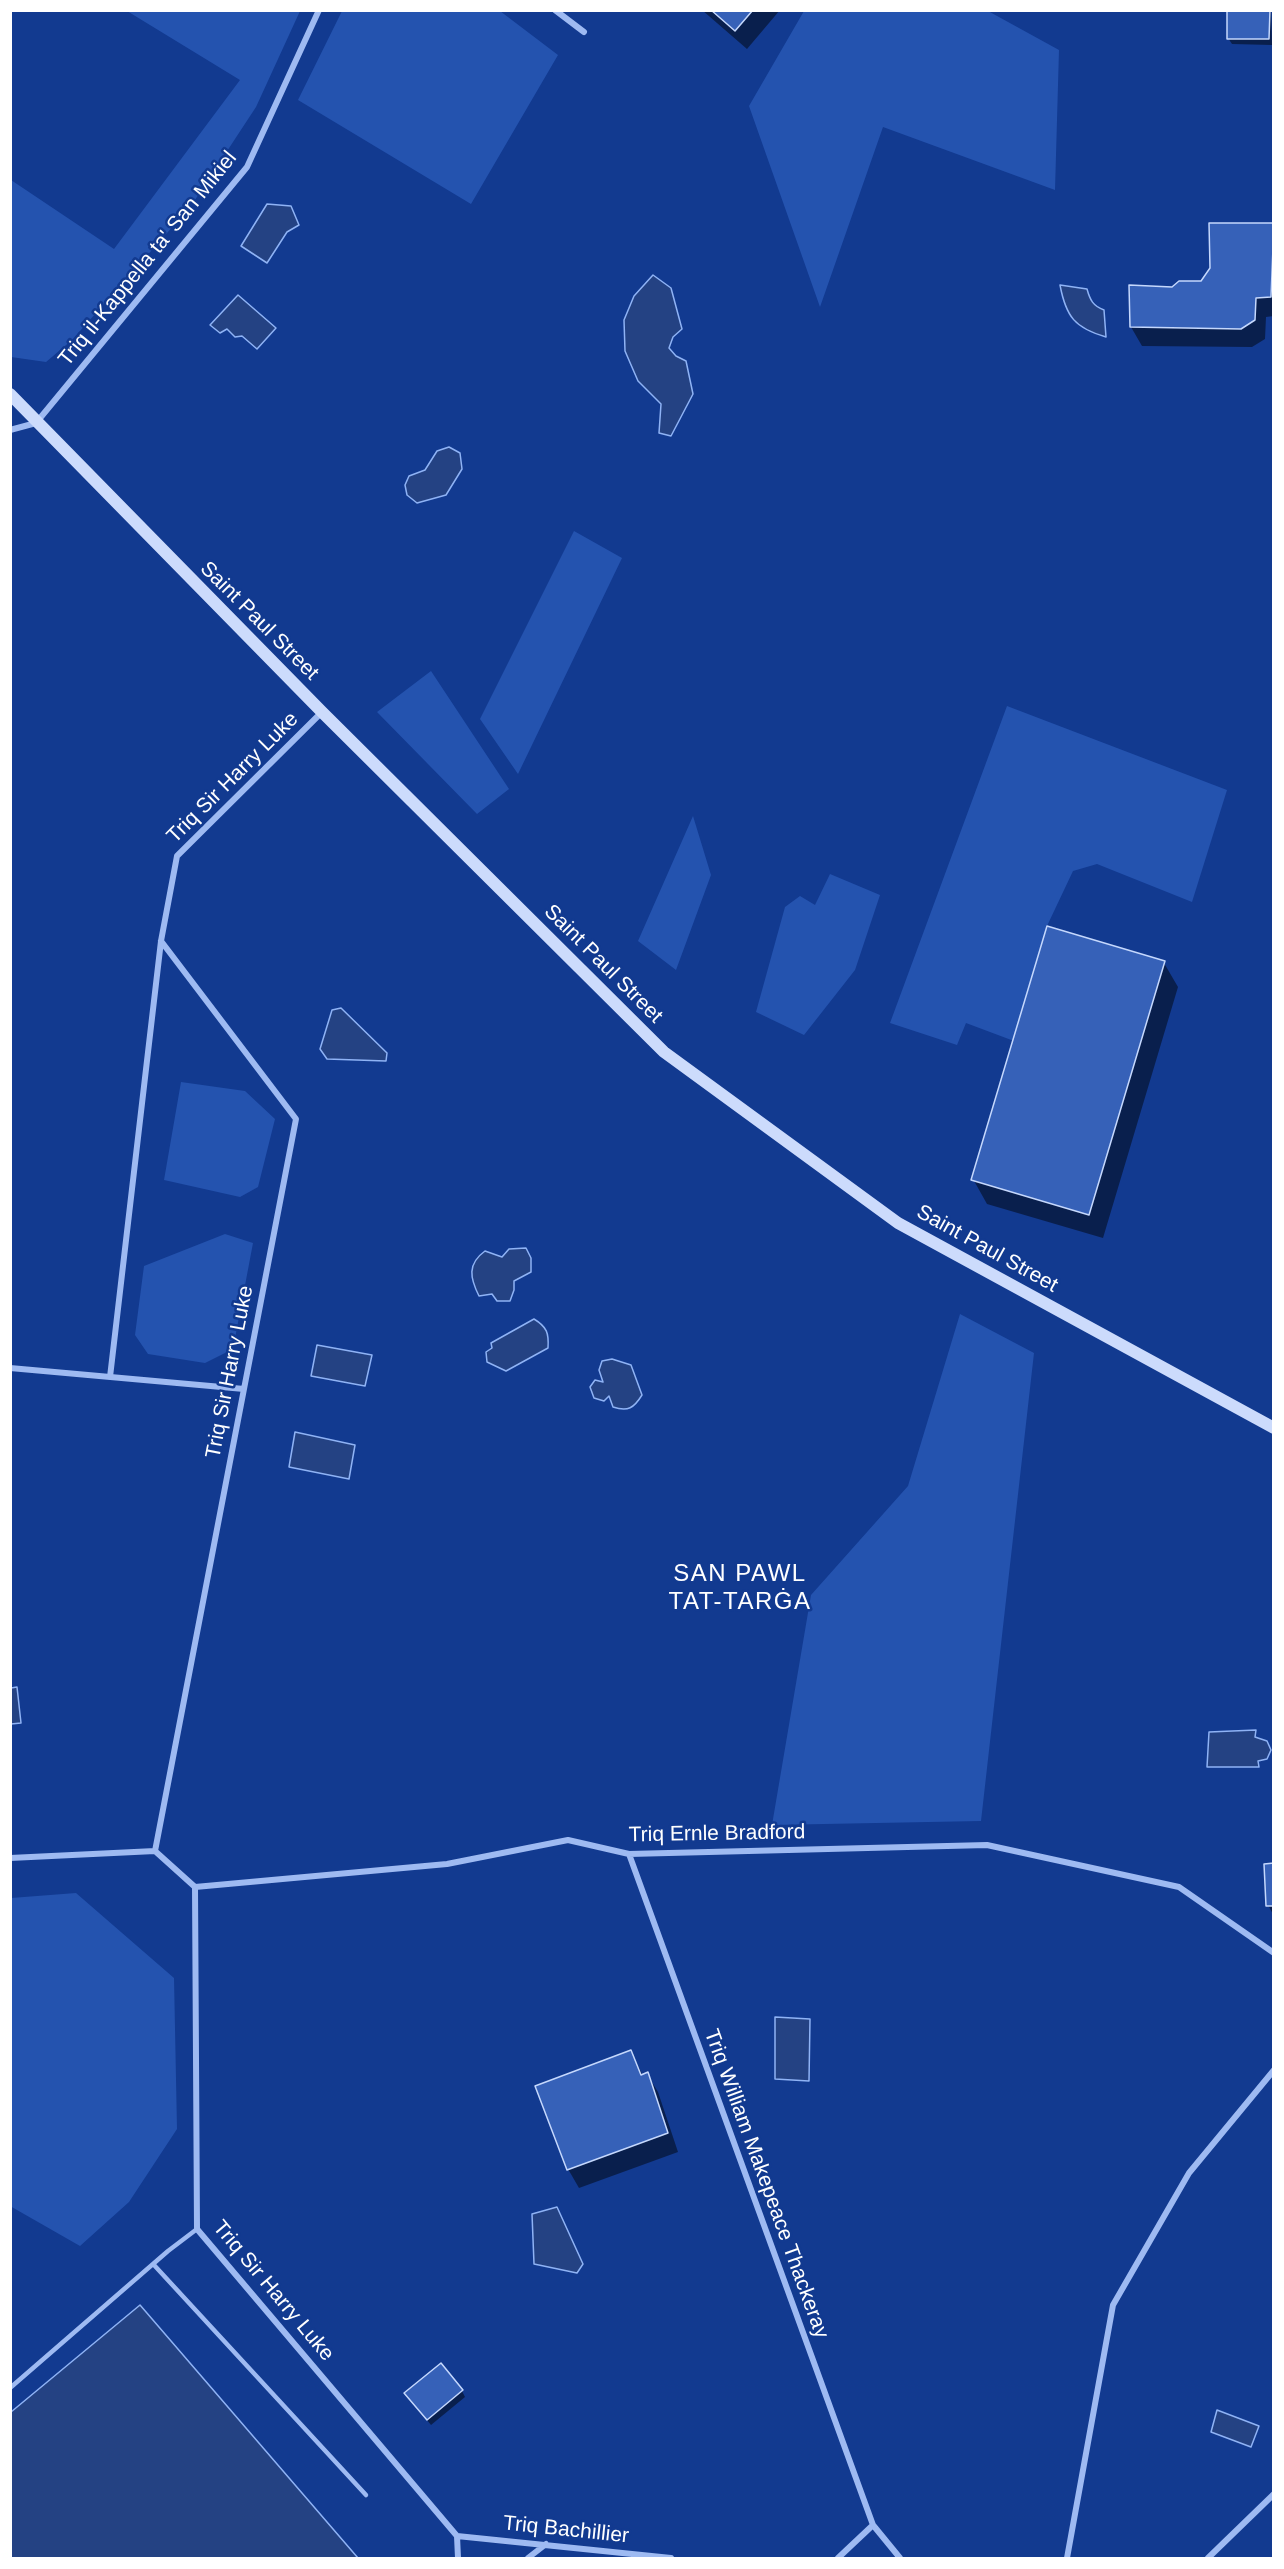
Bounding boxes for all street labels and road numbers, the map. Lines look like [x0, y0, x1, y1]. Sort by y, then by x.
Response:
street label: Triq il-Kappella ta' San Mikiel [53, 146, 243, 372]
street label: Saint Paul Street [194, 556, 324, 686]
street label: Triq Sir Harry Luke [162, 707, 304, 849]
street label: Saint Paul Street [538, 899, 668, 1029]
street label: Saint Paul Street [912, 1200, 1062, 1298]
street label: Triq Sir Harry Luke [201, 1283, 259, 1461]
street label: Triq Ernle Bradford [628, 1820, 806, 1848]
street label: Triq William Makepeace Thackeray [698, 2026, 834, 2342]
street label: Triq Sir Harry Luke [207, 2216, 339, 2366]
street label: Triq Bachillier [502, 2511, 630, 2549]

